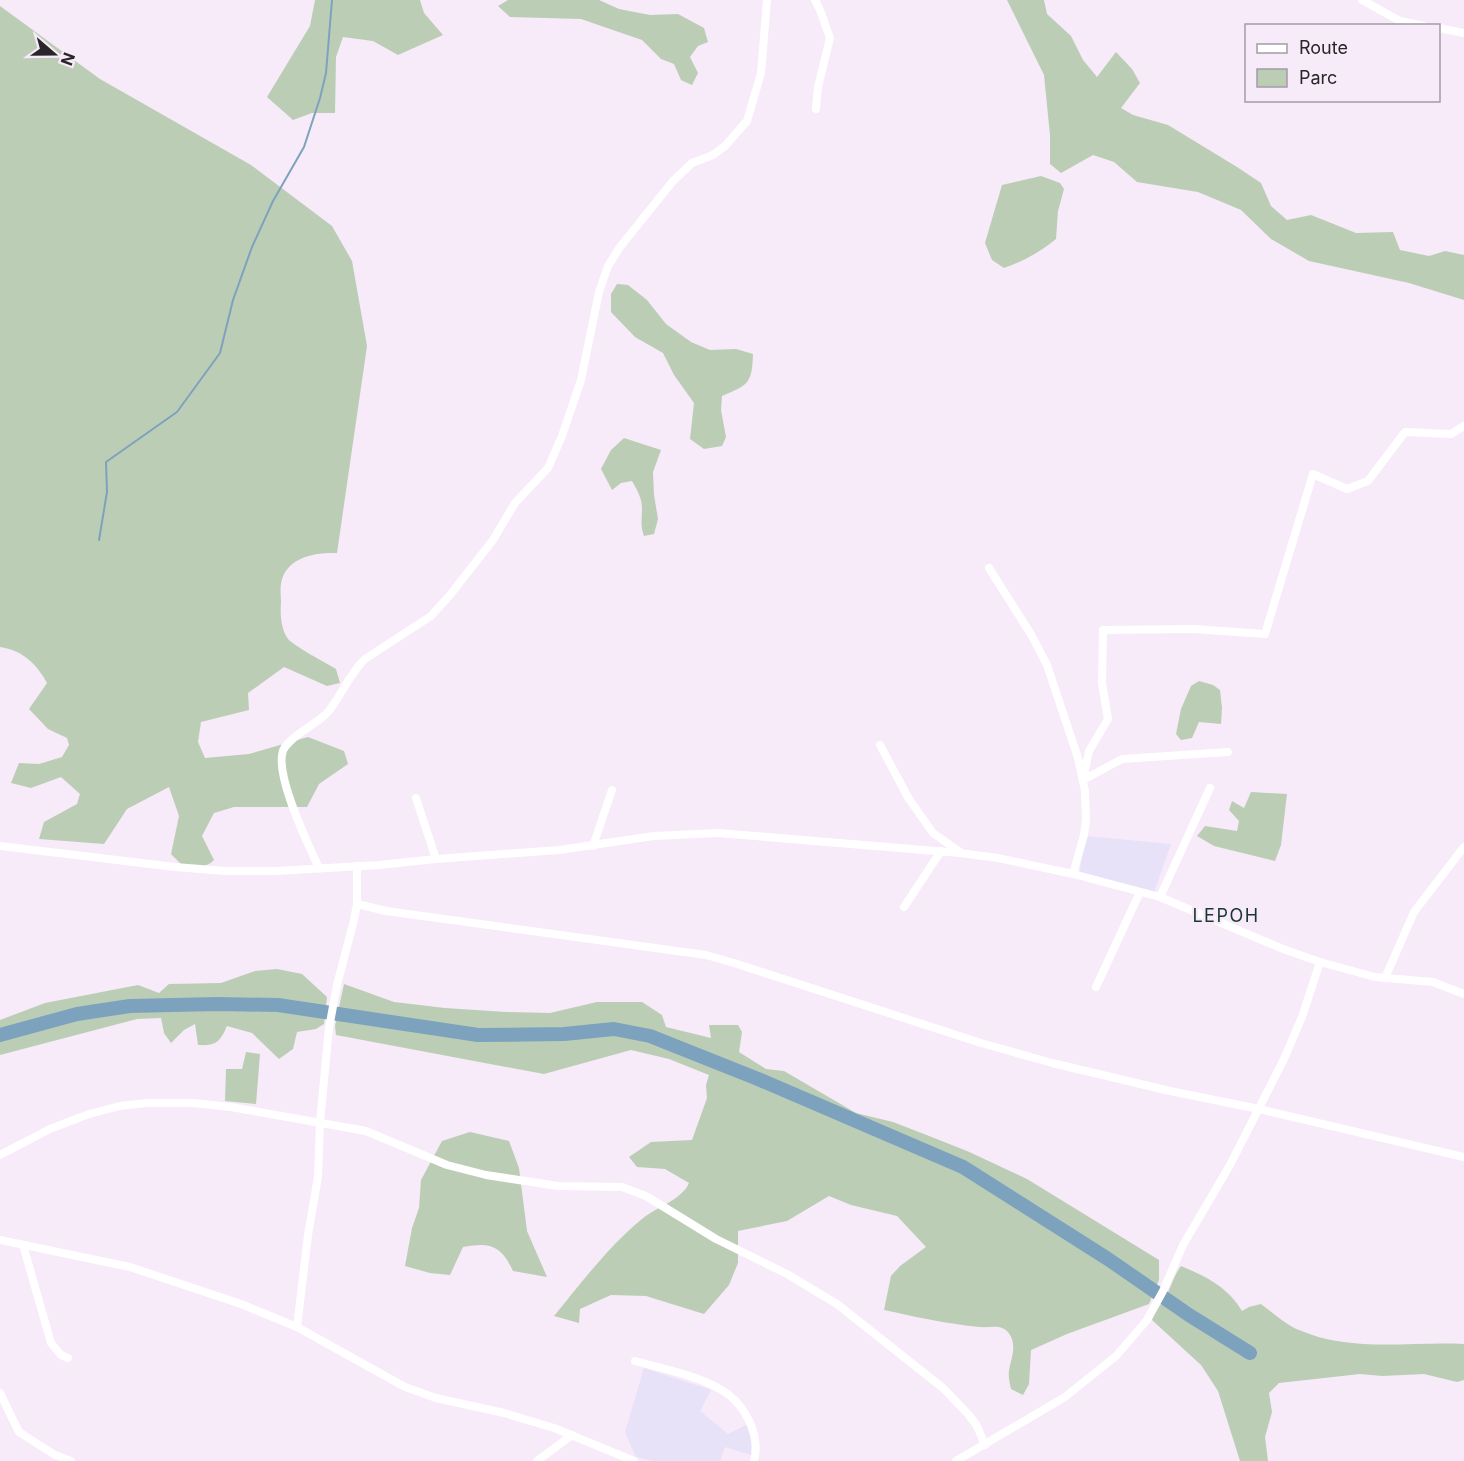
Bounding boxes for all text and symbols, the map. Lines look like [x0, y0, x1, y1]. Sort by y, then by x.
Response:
north arrow [24, 24, 84, 84]
legend [1245, 24, 1440, 102]
text: Route [1299, 37, 1348, 58]
text: N [57, 50, 80, 68]
text: Parc [1299, 67, 1337, 88]
district label: LEPOH [1192, 905, 1260, 926]

